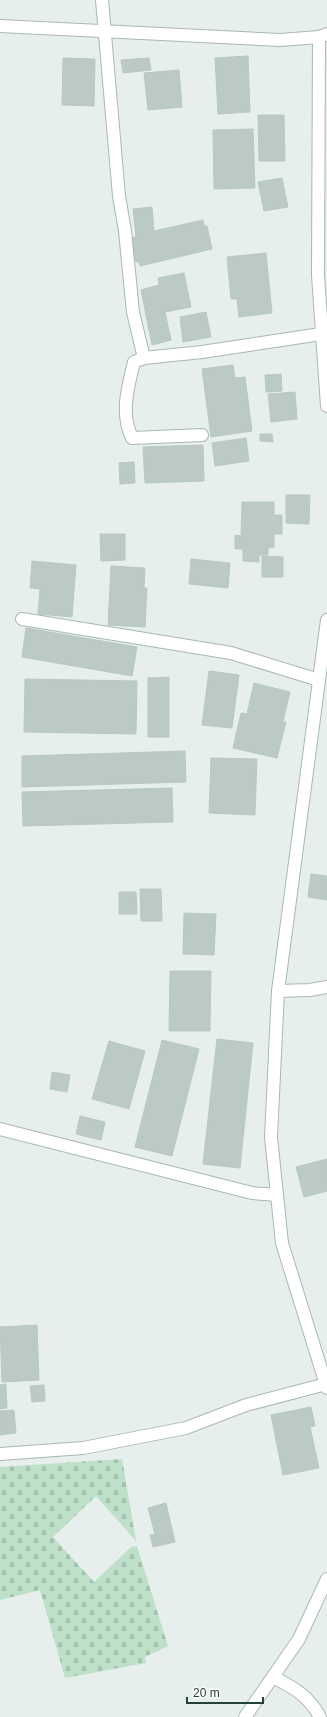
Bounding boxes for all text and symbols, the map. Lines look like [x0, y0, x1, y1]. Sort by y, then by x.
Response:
scale bar [187, 1679, 263, 1705]
text: 20 m [193, 1686, 220, 1700]

